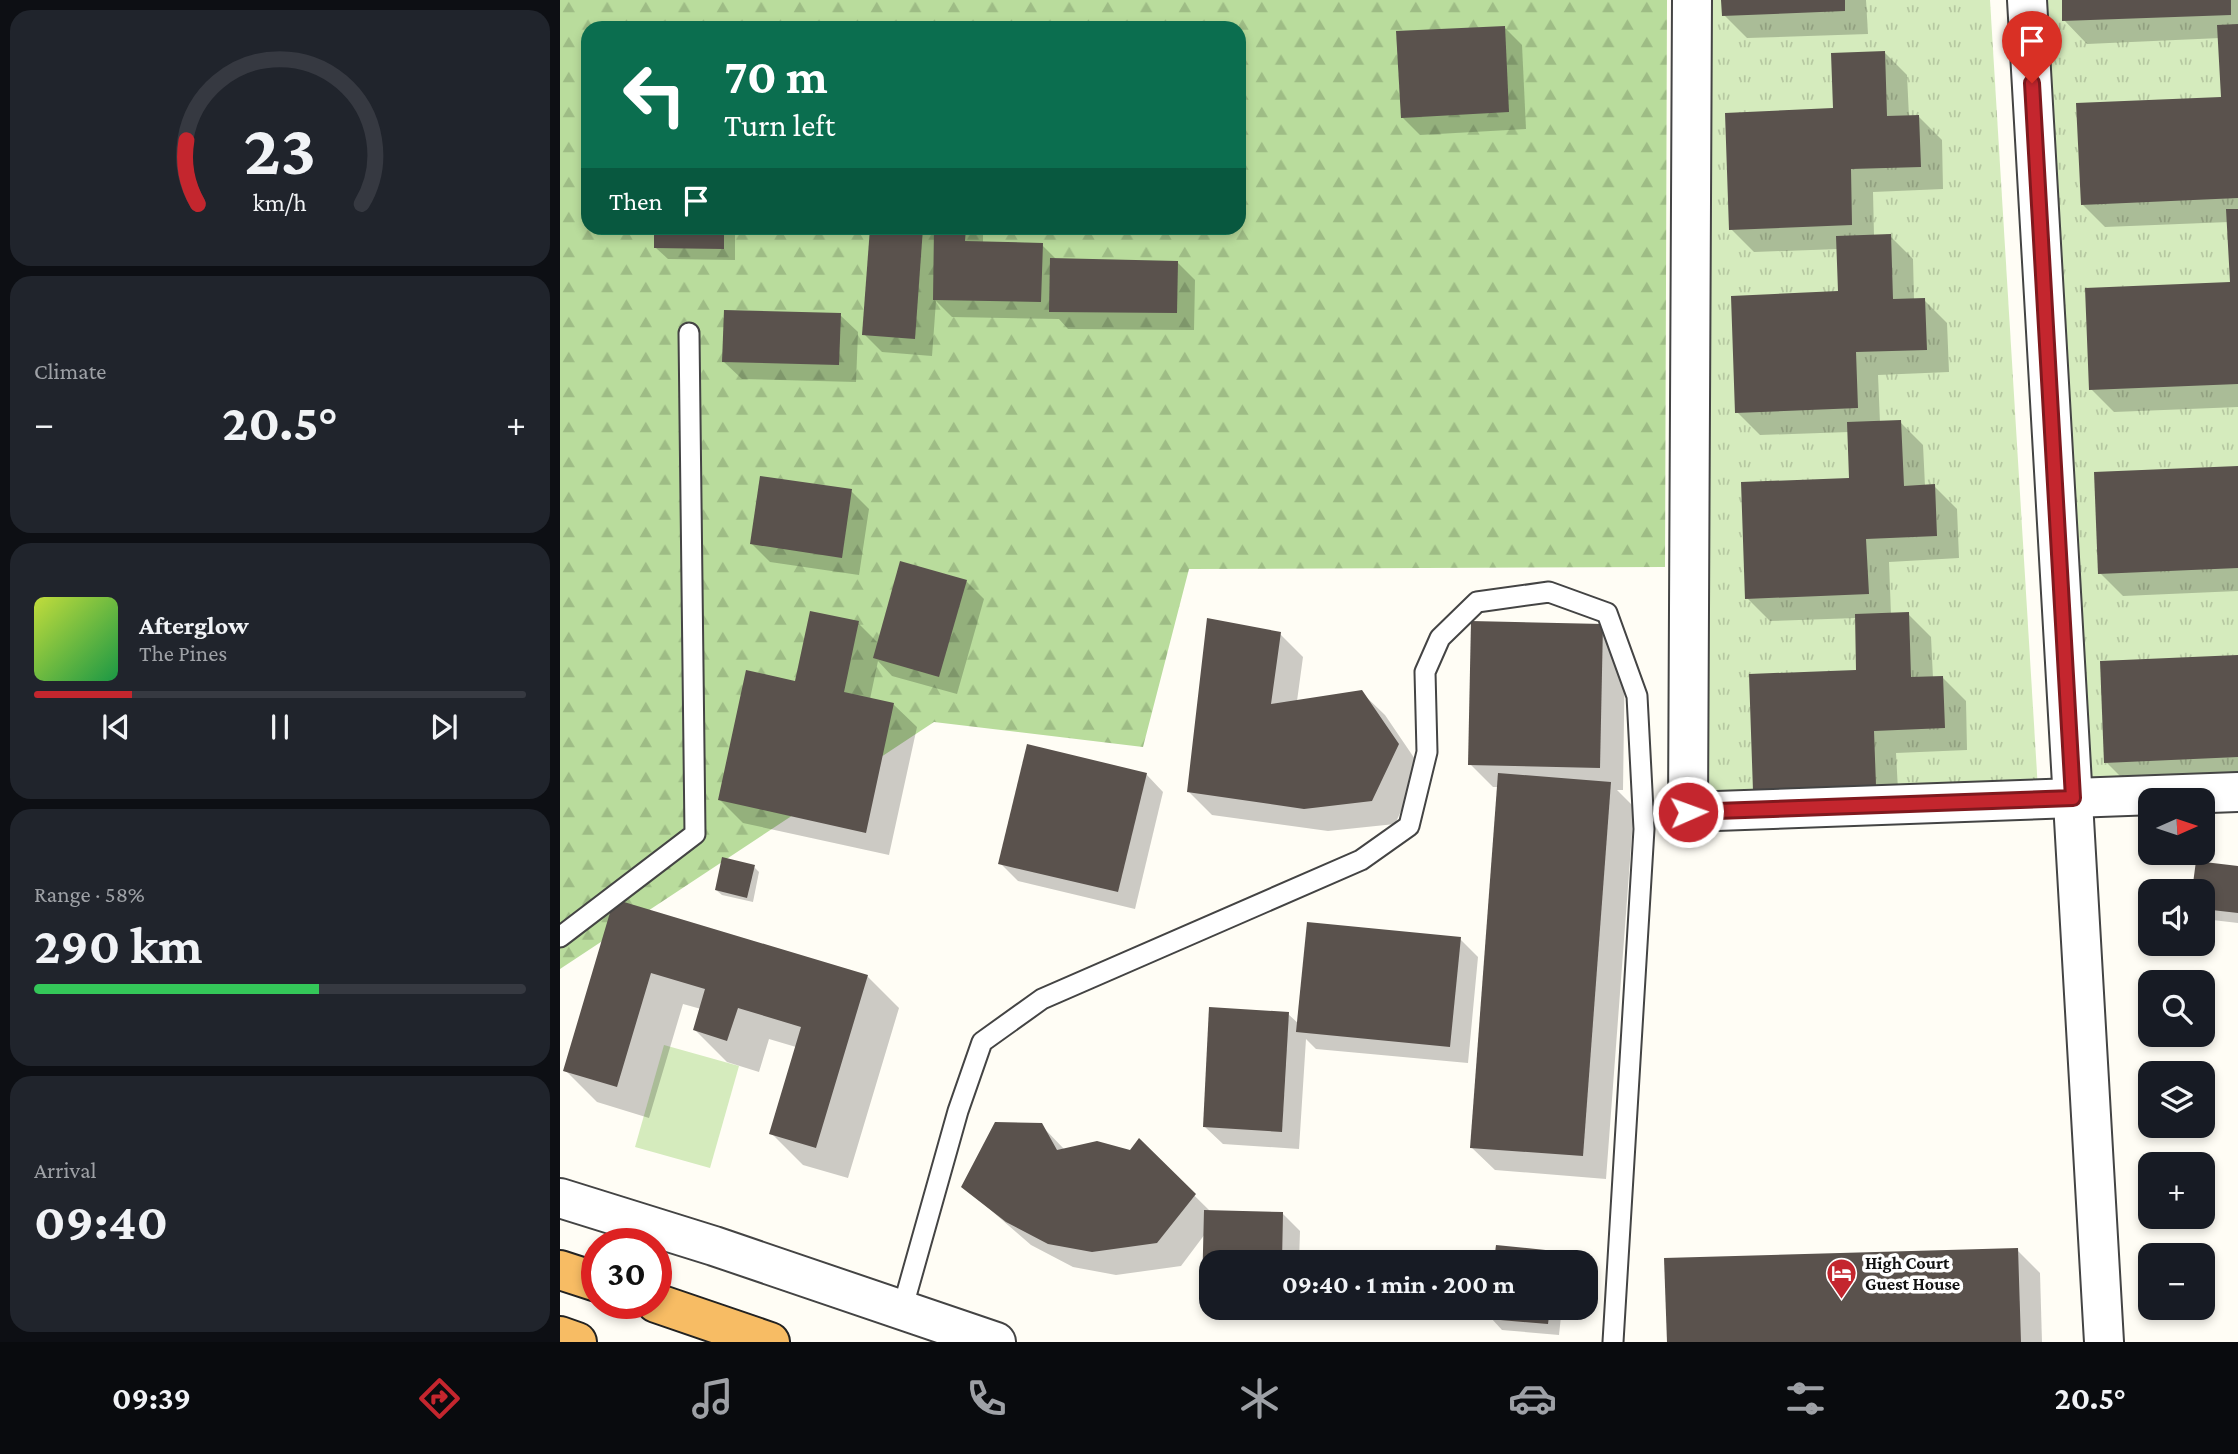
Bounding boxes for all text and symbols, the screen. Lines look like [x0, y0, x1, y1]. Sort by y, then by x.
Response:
pin [2002, 11, 2062, 83]
icon: arrive [2013, 22, 2051, 60]
icon: left [609, 49, 700, 140]
text: 70 m [724, 49, 828, 104]
text: Turn left [724, 107, 835, 143]
text: 23 [244, 110, 316, 191]
icon: arrive [677, 182, 715, 220]
text: Then [609, 187, 663, 216]
text: km/h [253, 189, 307, 216]
text: Climate [34, 358, 106, 384]
text: 20.5° [222, 393, 338, 451]
text: − [34, 402, 54, 444]
text: + [506, 402, 526, 444]
text: Afterglow [139, 611, 249, 640]
text: The Pines [139, 640, 227, 666]
icon: previous [97, 708, 135, 746]
icon: pause [261, 708, 299, 746]
icon: next [425, 708, 463, 746]
position arrow [1651, 775, 1725, 849]
north arrow [2138, 788, 2216, 864]
map controls [2138, 788, 2215, 1320]
button: sound [2138, 879, 2215, 956]
text: Range · 58% [34, 881, 145, 907]
text: 290 km [34, 916, 203, 974]
button: search [2138, 970, 2215, 1047]
button: layers [2138, 1061, 2215, 1138]
button: + [2138, 1152, 2215, 1229]
text: Arrival [34, 1157, 97, 1183]
text: 09:40 [34, 1192, 168, 1250]
speed limit sign: 30 [581, 1228, 672, 1319]
button: − [2138, 1243, 2215, 1320]
place label: High Court Guest House [1865, 1253, 1960, 1294]
hotel icon: High Court Guest House [1825, 1256, 1859, 1300]
text: 09:40 · 1 min · 200 m [1282, 1270, 1515, 1299]
icon: directions [415, 1374, 464, 1423]
icon: music [688, 1374, 737, 1423]
icon: phone [962, 1374, 1011, 1423]
icon: climate [1235, 1374, 1284, 1423]
icon: car [1508, 1374, 1557, 1423]
icon: filters [1781, 1374, 1830, 1423]
text: 09:39 [112, 1380, 191, 1416]
text: 20.5° [2055, 1380, 2126, 1416]

